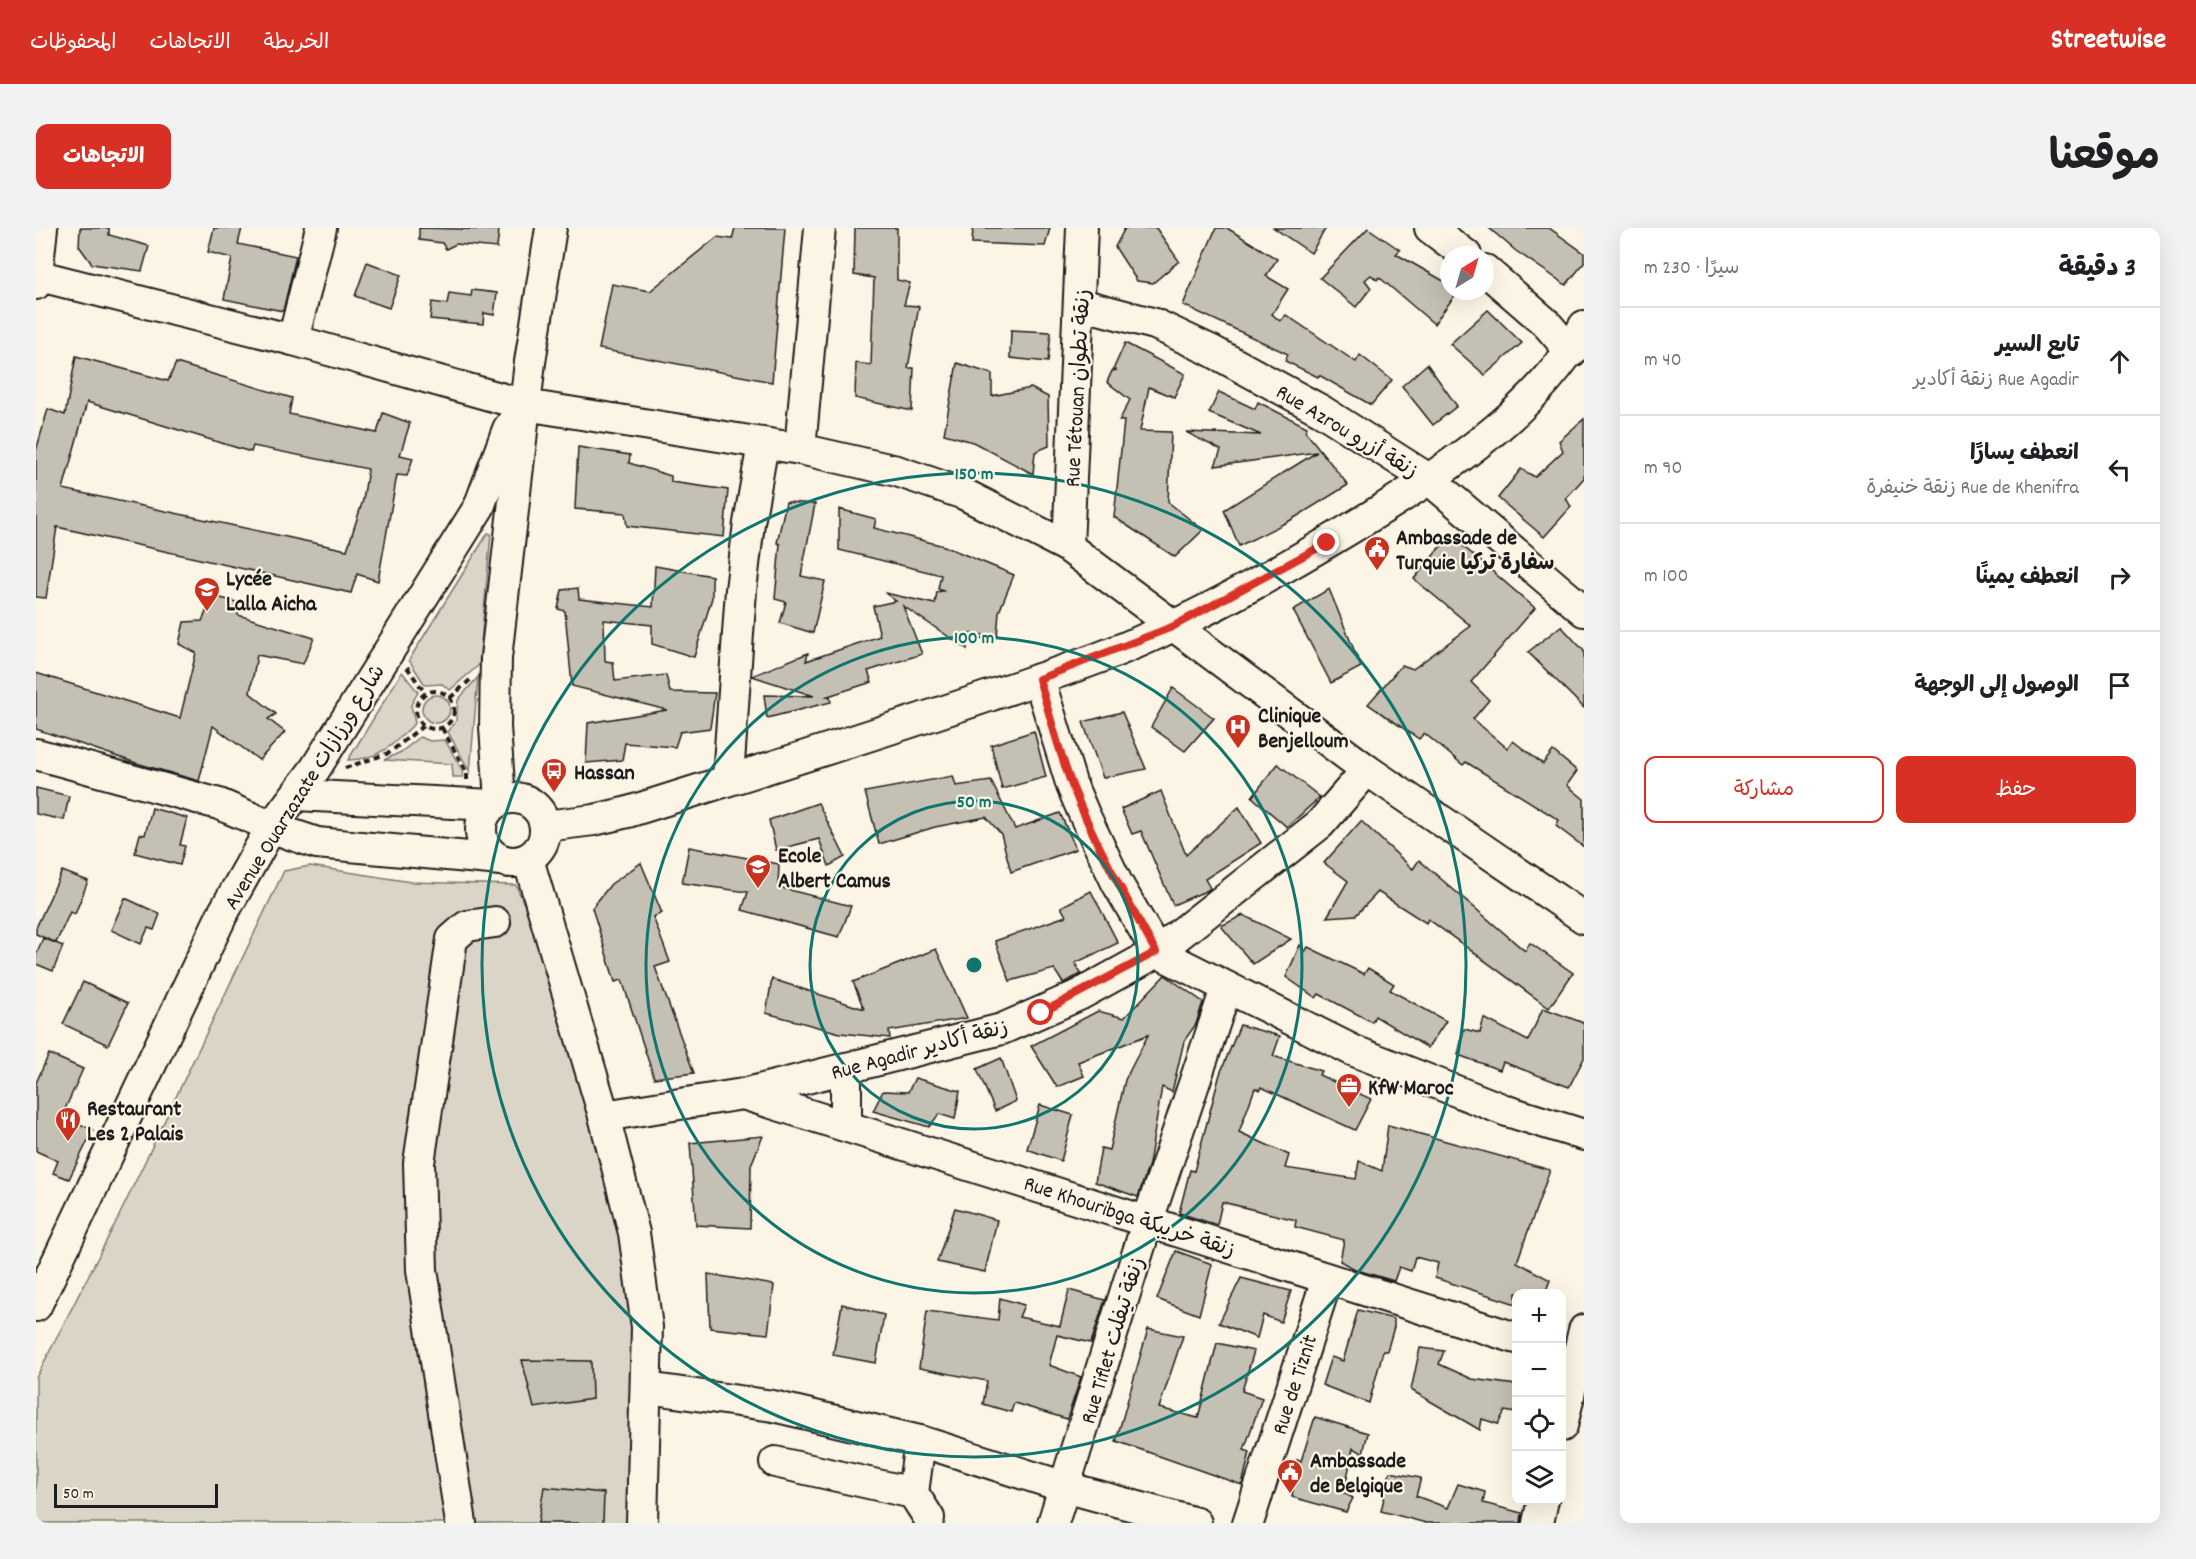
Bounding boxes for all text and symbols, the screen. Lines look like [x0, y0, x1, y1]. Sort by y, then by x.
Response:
text: Streetwise [2051, 22, 2166, 62]
text: المحفوظات [30, 29, 116, 59]
text: الاتجاهات [149, 29, 231, 59]
text: الخريطة [264, 29, 329, 59]
button: الاتجاهات [36, 124, 171, 189]
text: موقعنا [2049, 130, 2160, 190]
north arrow [1440, 246, 1494, 300]
text: 3 دقيقة [2059, 251, 2136, 288]
text: سيرًا · 230 m [1644, 255, 1739, 283]
street label: Rue Tétouan زنقة تطوان [1059, 288, 1100, 488]
text: تابع السير [1996, 331, 2079, 362]
icon: ahead [2103, 345, 2136, 378]
text: 40 m [1644, 347, 1682, 375]
text: Rue Agadir زنقة أكادير [1914, 367, 2079, 395]
street label: Rue Azrou زنقة أزرو [1269, 377, 1424, 488]
text: انعطف يسارًا [1970, 439, 2079, 470]
icon: left [2103, 453, 2136, 486]
text: 90 m [1644, 455, 1682, 483]
text: 150 m [955, 463, 993, 488]
text: Rue de Khenifra زنقة خنيفرة [1866, 475, 2079, 503]
place label: Ambassade de Turquie سفارة تركيا [1396, 524, 1554, 580]
route end [1313, 529, 1339, 555]
public building icon: Ambassade de Turquie سفارة تركيا [1362, 534, 1392, 572]
icon: right [2103, 561, 2136, 594]
text: 100 m [1644, 563, 1689, 591]
text: انعطف يمينًا [1976, 563, 2079, 594]
place label: Lycée Lalla Aicha [226, 565, 317, 621]
school or university icon: Lycée Lalla Aicha [192, 575, 222, 613]
text: 100 m [954, 627, 994, 652]
street label: Avenue Ouarzazate شارع ورزازات [218, 659, 394, 917]
icon: arrive [2103, 669, 2136, 702]
text: الوصول إلى الوجهة [1914, 671, 2079, 702]
place label: Clinique Benjelloum [1258, 702, 1349, 758]
hospital icon: Clinique Benjelloum [1223, 712, 1253, 750]
bus stop icon: Hassan [539, 756, 569, 794]
button: مشاركة [1644, 756, 1884, 823]
button: حفظ [1896, 756, 2136, 823]
place label: Hassan [574, 759, 635, 790]
text: 50 m [957, 791, 991, 816]
place label: Ecole Albert Camus [778, 842, 891, 898]
school or university icon: Ecole Albert Camus [743, 852, 773, 890]
centre of rings [964, 955, 984, 975]
route start [1027, 999, 1053, 1025]
street label: Rue Agadir زنقة أكادير [828, 1012, 1012, 1090]
office icon: KfW Maroc [1334, 1071, 1364, 1109]
place label: KfW Maroc [1368, 1074, 1454, 1105]
place label: Restaurant Les 2 Palais [87, 1095, 184, 1151]
restaurant icon: Restaurant Les 2 Palais [53, 1105, 83, 1143]
street label: Rue Khouribga زنقة خريبكة [1019, 1170, 1239, 1267]
street label: Rue Tiflet زنقة تيفلت [1074, 1254, 1154, 1428]
map controls [1512, 1289, 1566, 1505]
button: + [1512, 1289, 1566, 1343]
street label: Rue de Tiznit [1266, 1331, 1327, 1439]
button: − [1512, 1343, 1566, 1397]
button: locate [1512, 1397, 1566, 1451]
place label: Ambassade de Belgique [1310, 1447, 1406, 1503]
button: layers [1512, 1451, 1566, 1505]
public building icon: Ambassade de Belgique [1275, 1457, 1305, 1495]
scale bar [54, 1481, 218, 1508]
text: 50 m [63, 1483, 94, 1506]

